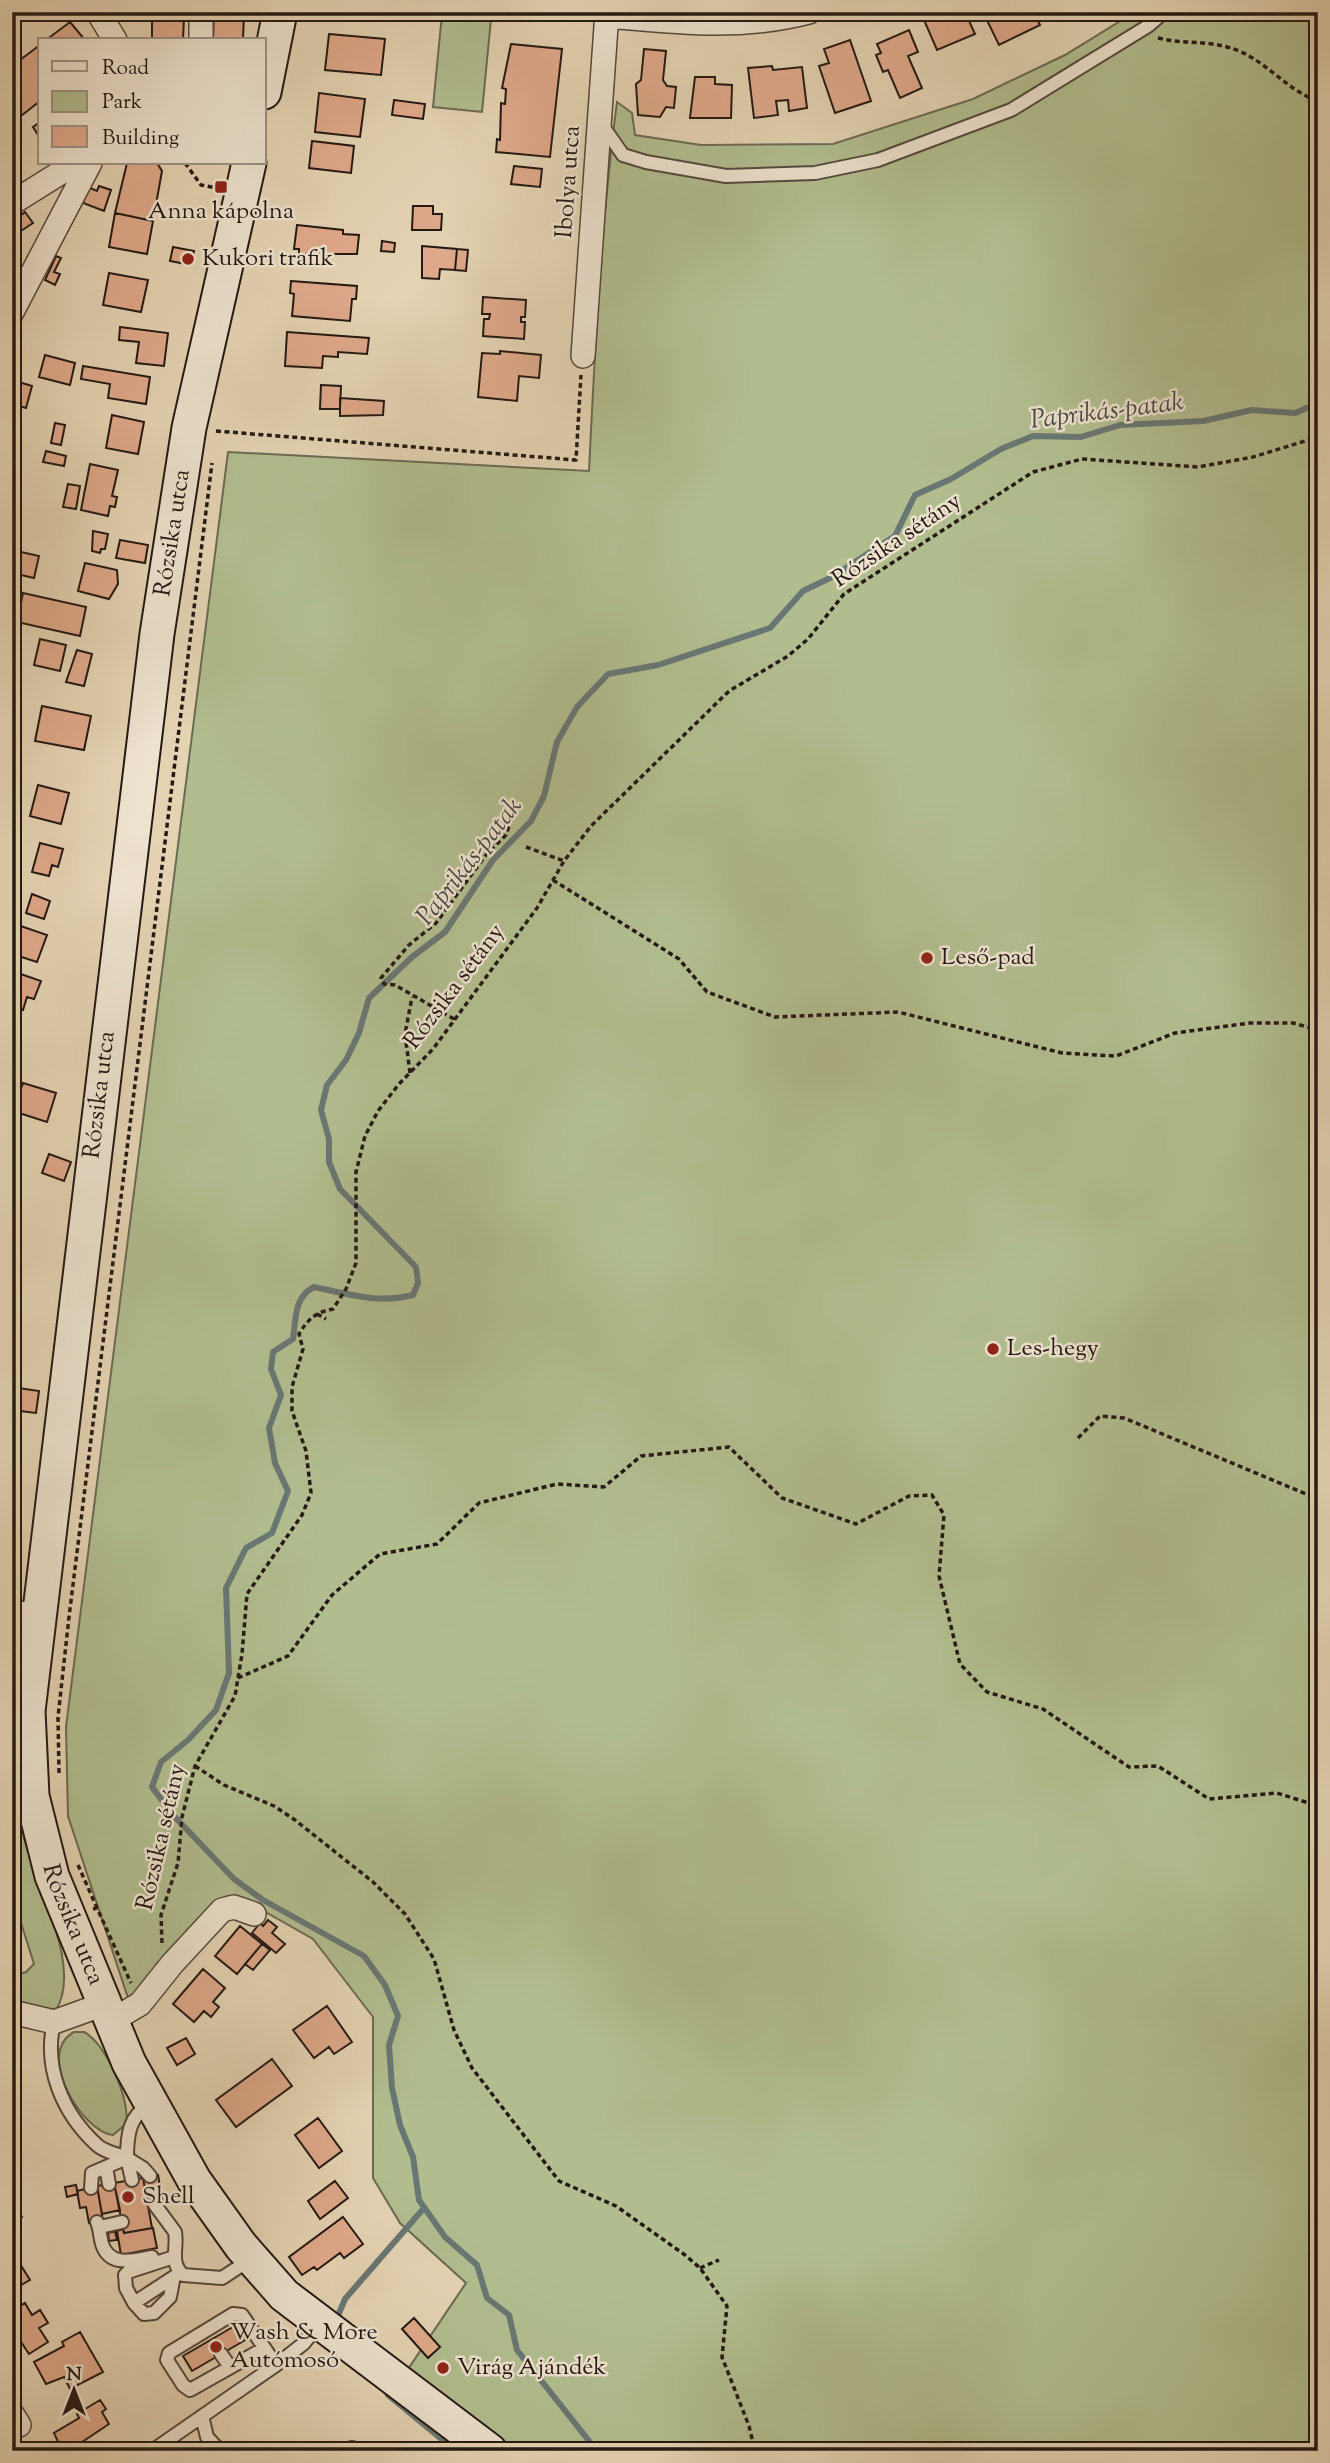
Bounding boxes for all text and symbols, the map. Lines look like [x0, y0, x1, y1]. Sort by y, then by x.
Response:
legend [38, 38, 266, 164]
text: Road [102, 54, 149, 84]
text: Park [102, 88, 143, 118]
text: Building [102, 124, 179, 154]
street label: Ibolya utca [548, 124, 590, 240]
marker: Anna kápolna [213, 179, 229, 195]
place label: Anna kápolna [148, 195, 294, 229]
place label: Kukori trafik [202, 242, 333, 276]
marker: Kukori trafik [180, 251, 196, 267]
water label: Paprikás-patak [1028, 384, 1186, 440]
street label: Rózsika utca [146, 467, 200, 599]
street label: Rózsika sétány [826, 485, 968, 597]
water label: Paprikás-patak [408, 790, 532, 934]
street label: Rózsika sétány [396, 917, 514, 1057]
place label: Leső-pad [941, 941, 1035, 975]
marker: Leső-pad [919, 950, 935, 966]
street label: Rózsika utca [75, 1029, 125, 1161]
place label: Les-hegy [1007, 1332, 1099, 1366]
marker: Les-hegy [985, 1341, 1001, 1357]
street label: Rózsika sétány [129, 1760, 195, 1914]
street label: Rózsika utca [33, 1861, 112, 1990]
place label: Shell [142, 2180, 195, 2214]
marker: Shell [120, 2189, 136, 2205]
place label: Wash & More Autómosó [230, 2316, 378, 2378]
marker: Wash & More Autómosó [208, 2339, 224, 2355]
place label: Virág Ajándék [457, 2351, 606, 2385]
north arrow [38, 2354, 108, 2424]
marker: Virág Ajándék [435, 2360, 451, 2376]
text: N [66, 2362, 82, 2389]

